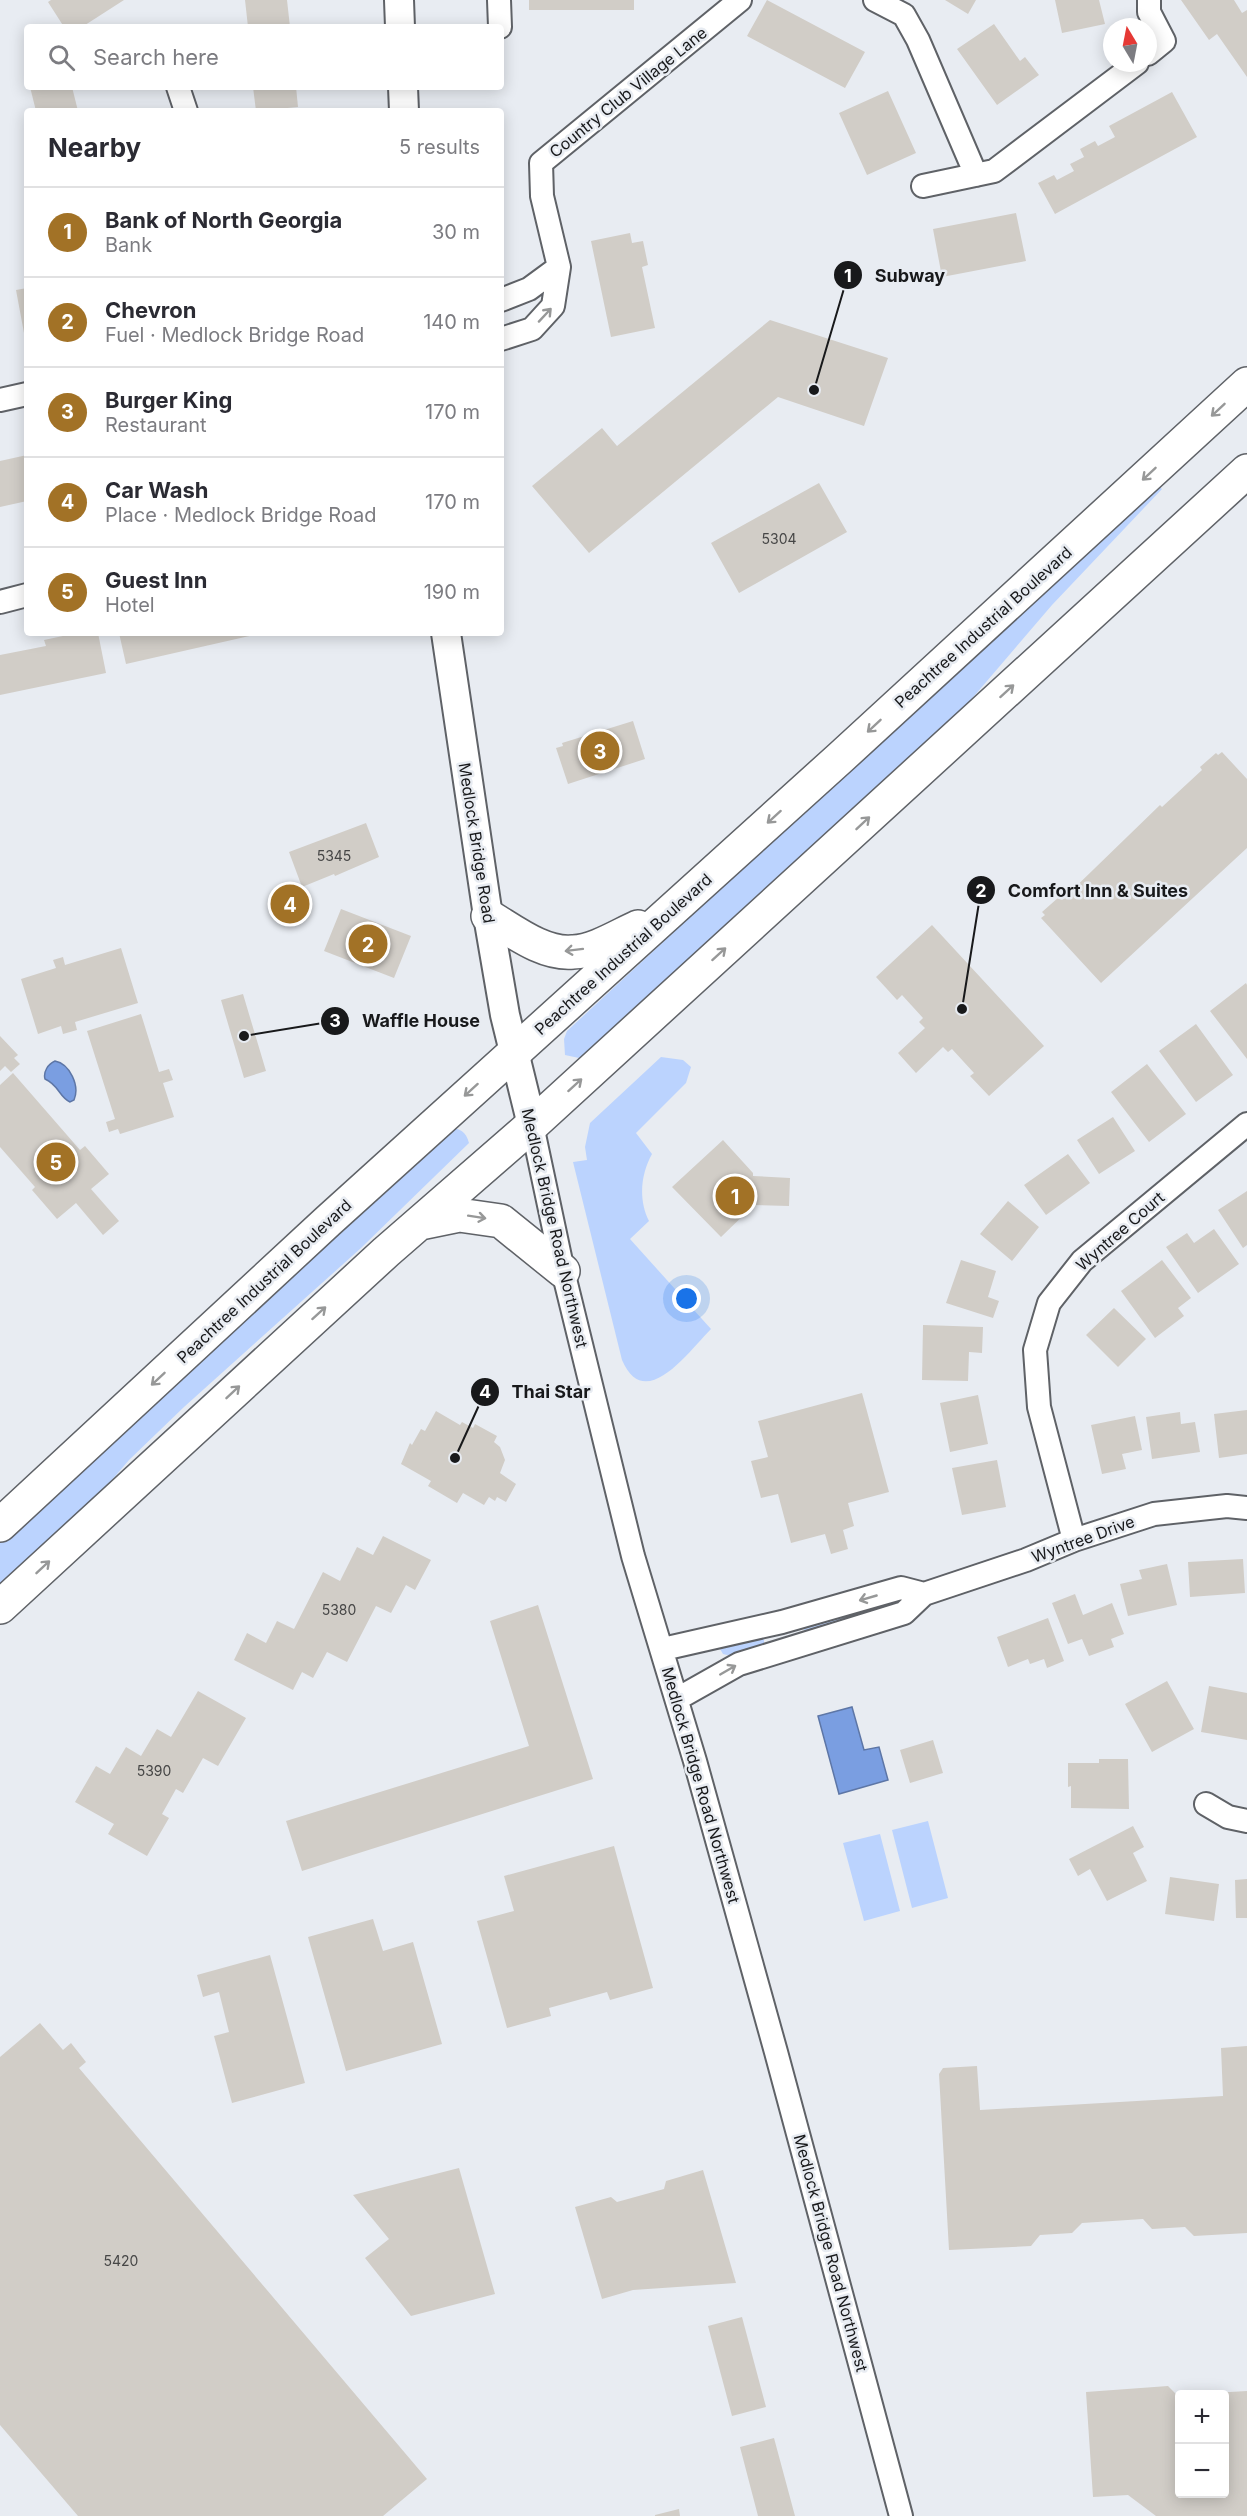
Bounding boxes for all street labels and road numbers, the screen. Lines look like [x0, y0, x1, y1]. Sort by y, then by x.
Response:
street label: Country Club Village Lane [545, 22, 711, 162]
street label: Peachtree Industrial Boulevard [890, 542, 1076, 712]
street label: Medlock Bridge Road [454, 761, 500, 925]
street label: Peachtree Industrial Boulevard [530, 869, 716, 1039]
street label: Medlock Bridge Road Northwest [518, 1106, 592, 1350]
street label: Wyntree Court [1072, 1187, 1168, 1275]
street label: Peachtree Industrial Boulevard [173, 1195, 355, 1367]
street label: Wyntree Drive [1029, 1511, 1137, 1567]
street label: Medlock Bridge Road Northwest [658, 1664, 744, 1906]
street label: Medlock Bridge Road Northwest [790, 2132, 872, 2374]

